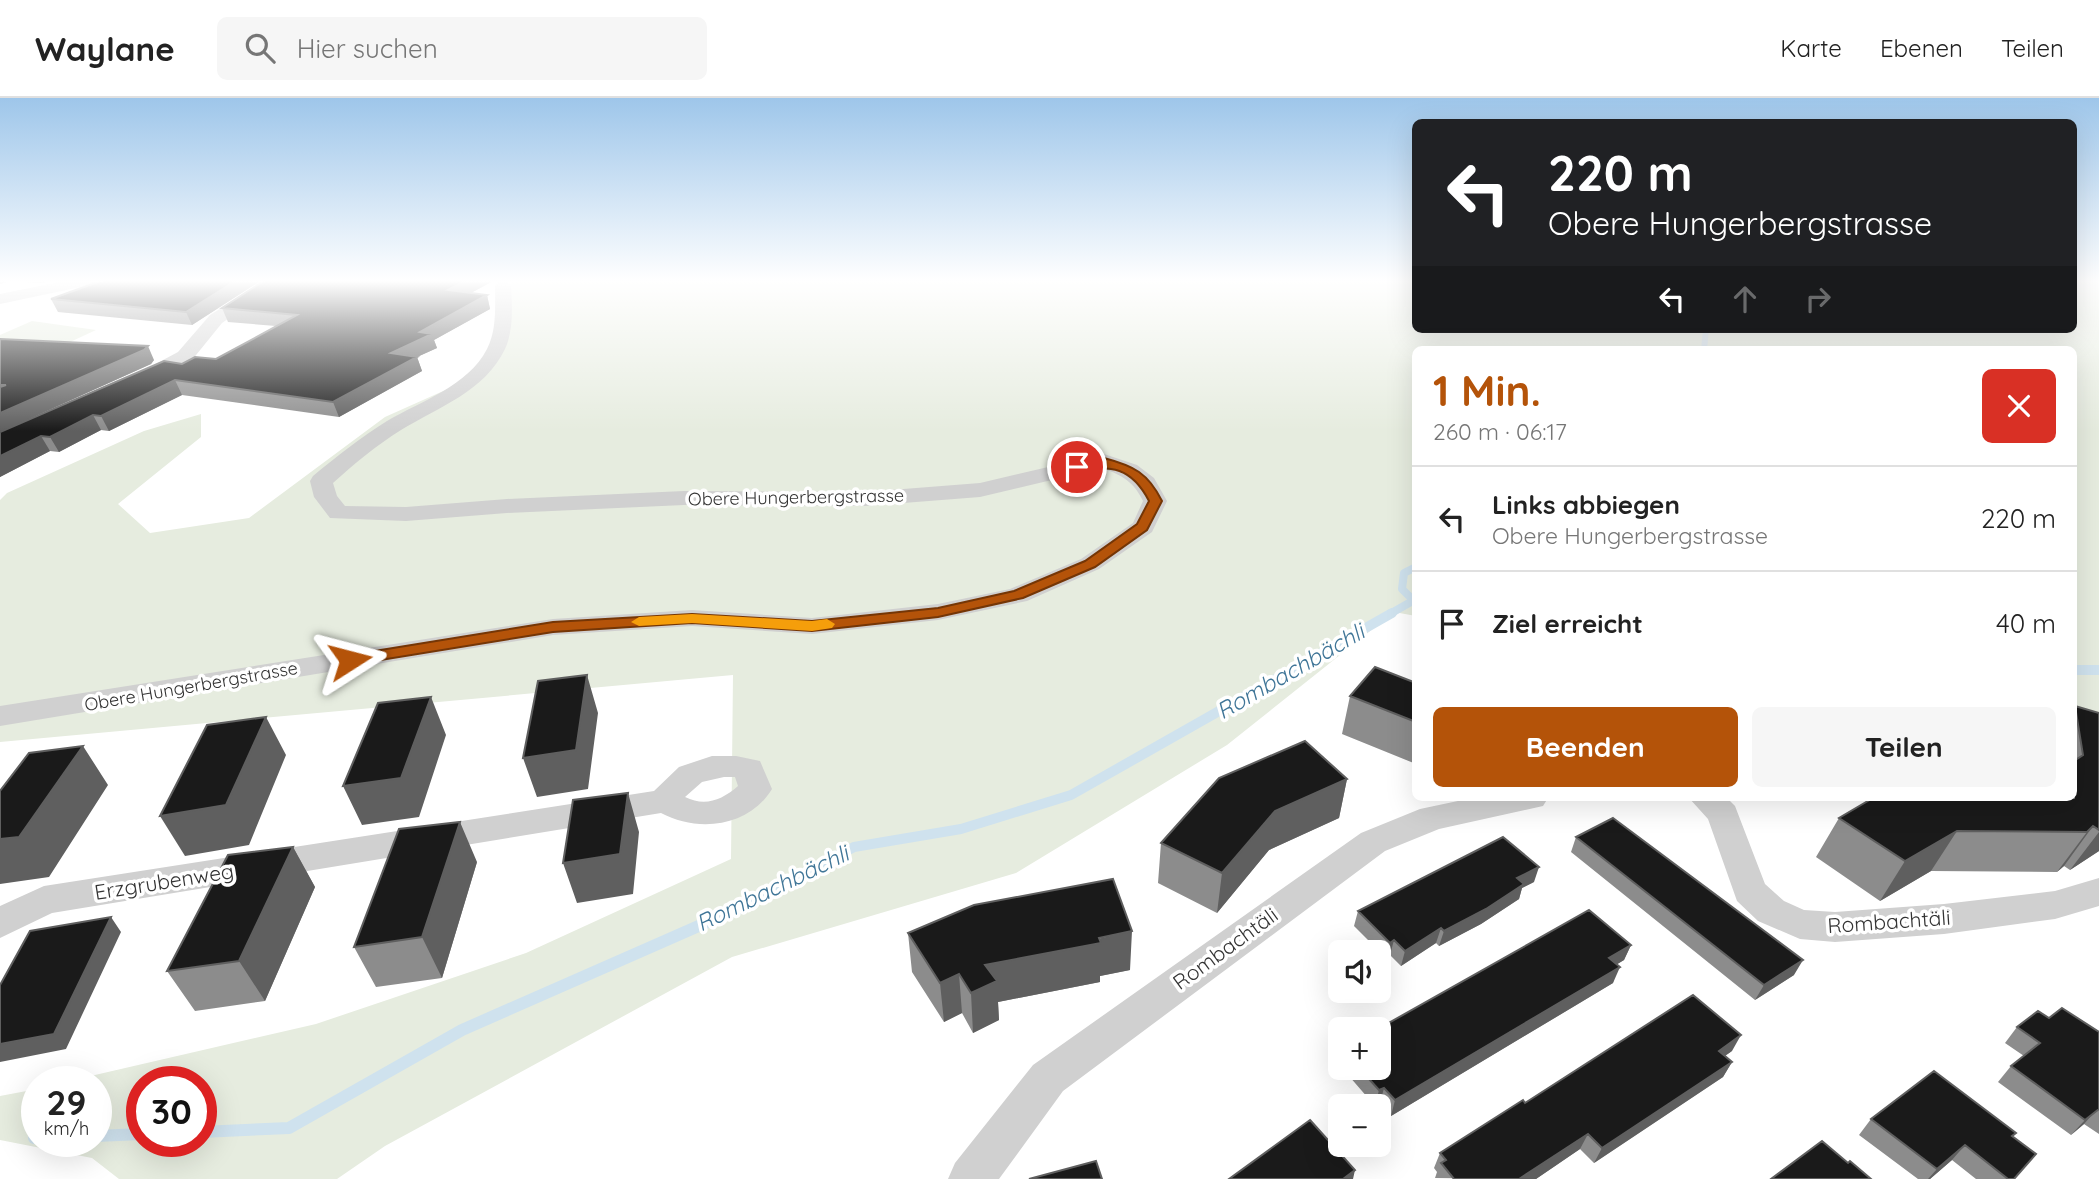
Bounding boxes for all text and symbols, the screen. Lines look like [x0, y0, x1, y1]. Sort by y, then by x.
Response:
search box [217, 17, 707, 80]
text: Waylane [35, 28, 175, 69]
icon: search [241, 29, 279, 67]
text: Hier suchen [297, 32, 438, 65]
text: Karte [1780, 33, 1842, 63]
text: Ebenen [1880, 33, 1963, 63]
text: Teilen [2001, 33, 2064, 63]
text: 220 m [1548, 142, 1693, 203]
icon: left [1433, 147, 1524, 238]
text: Obere Hungerbergstrasse [1548, 203, 1932, 243]
icon: left [1653, 280, 1691, 318]
icon: ahead [1726, 280, 1764, 318]
icon: right [1799, 280, 1837, 318]
text: 1 Min. [1433, 364, 1541, 417]
button: close [1982, 369, 2056, 443]
text: 260 m · 06:17 [1433, 417, 1567, 446]
pin [1047, 437, 1107, 497]
icon: arrive [1058, 448, 1096, 486]
street label: Obere Hungerbergstrasse [688, 484, 904, 510]
text: Links abbiegen [1492, 488, 1680, 521]
icon: left [1433, 500, 1471, 538]
text: 220 m [1981, 502, 2056, 535]
text: Obere Hungerbergstrasse [1492, 521, 1768, 550]
icon: arrive [1433, 605, 1471, 643]
text: Ziel erreicht [1492, 607, 1643, 640]
text: 40 m [1996, 607, 2056, 640]
water label: Rombachbächli [1211, 615, 1372, 725]
position arrow [313, 623, 387, 697]
street label: Obere Hungerbergstrasse [83, 656, 299, 716]
button: Beenden [1433, 707, 1738, 787]
button: Teilen [1752, 707, 2056, 787]
water label: Rombachbächli [691, 837, 856, 937]
street label: Erzgrubenweg [93, 857, 235, 905]
street label: Rombachtäli [1168, 901, 1282, 995]
street label: Rombachtäli [1827, 904, 1951, 938]
map controls [1328, 940, 1391, 1157]
button: sound [1328, 940, 1391, 1003]
button: + [1328, 1017, 1391, 1080]
speed limit sign: 30 [126, 1066, 217, 1157]
text: 29 [47, 1080, 86, 1124]
button: − [1328, 1094, 1391, 1157]
text: km/h [44, 1117, 89, 1140]

